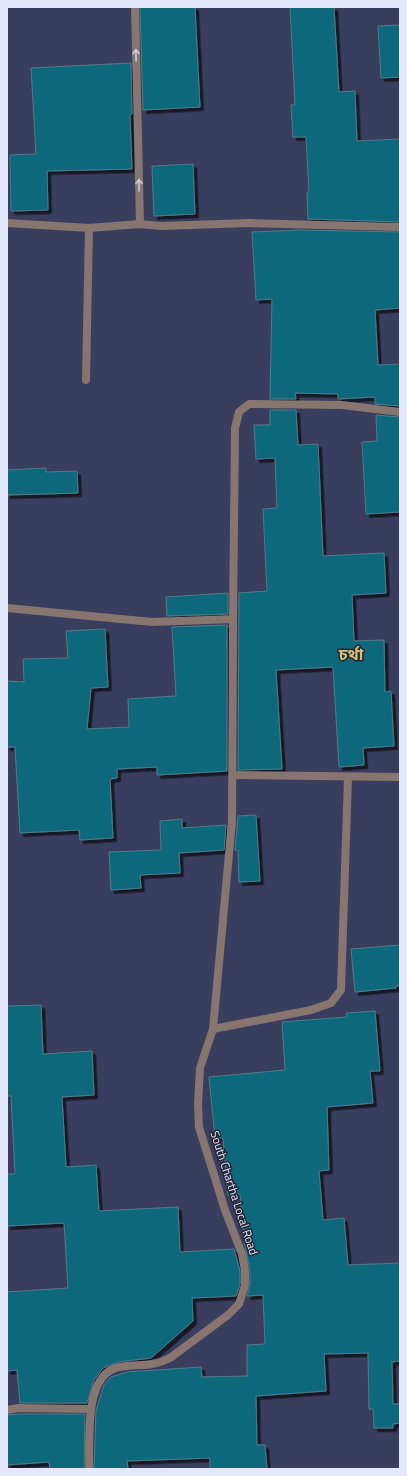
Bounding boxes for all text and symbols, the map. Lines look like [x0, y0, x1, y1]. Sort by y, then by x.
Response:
one-way arrow [132, 49, 140, 62]
one-way arrow [135, 179, 143, 192]
district label: চর্থা [338, 642, 364, 666]
street label: South Chartha Local Road [205, 1128, 264, 1257]

